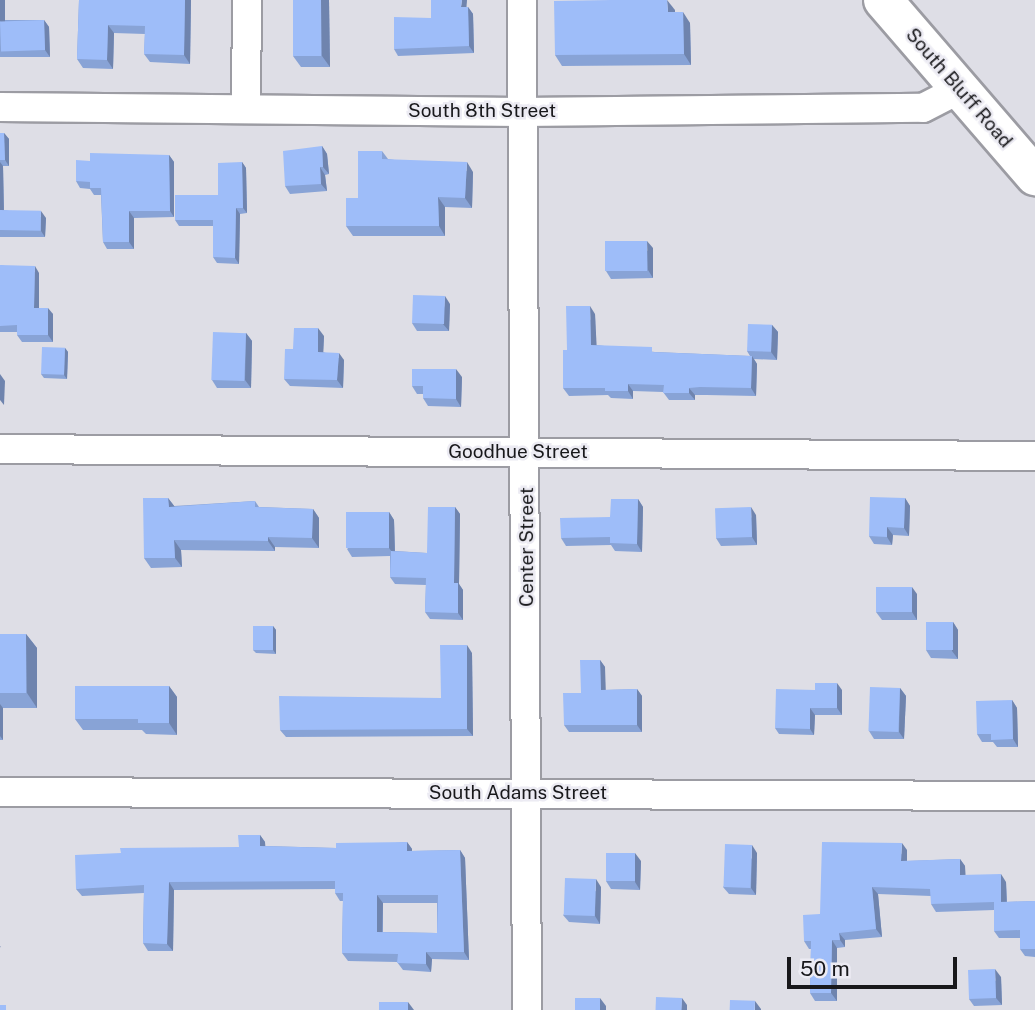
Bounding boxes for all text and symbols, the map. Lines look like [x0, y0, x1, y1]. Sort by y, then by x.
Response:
street label: South Bluff Road [901, 24, 1017, 152]
street label: South 8th Street [408, 100, 556, 122]
street label: Goodhue Street [448, 441, 588, 463]
street label: Center Street [516, 487, 538, 607]
street label: South Adams Street [429, 782, 607, 804]
scale bar [790, 944, 960, 988]
text: 50 m [800, 956, 850, 981]

